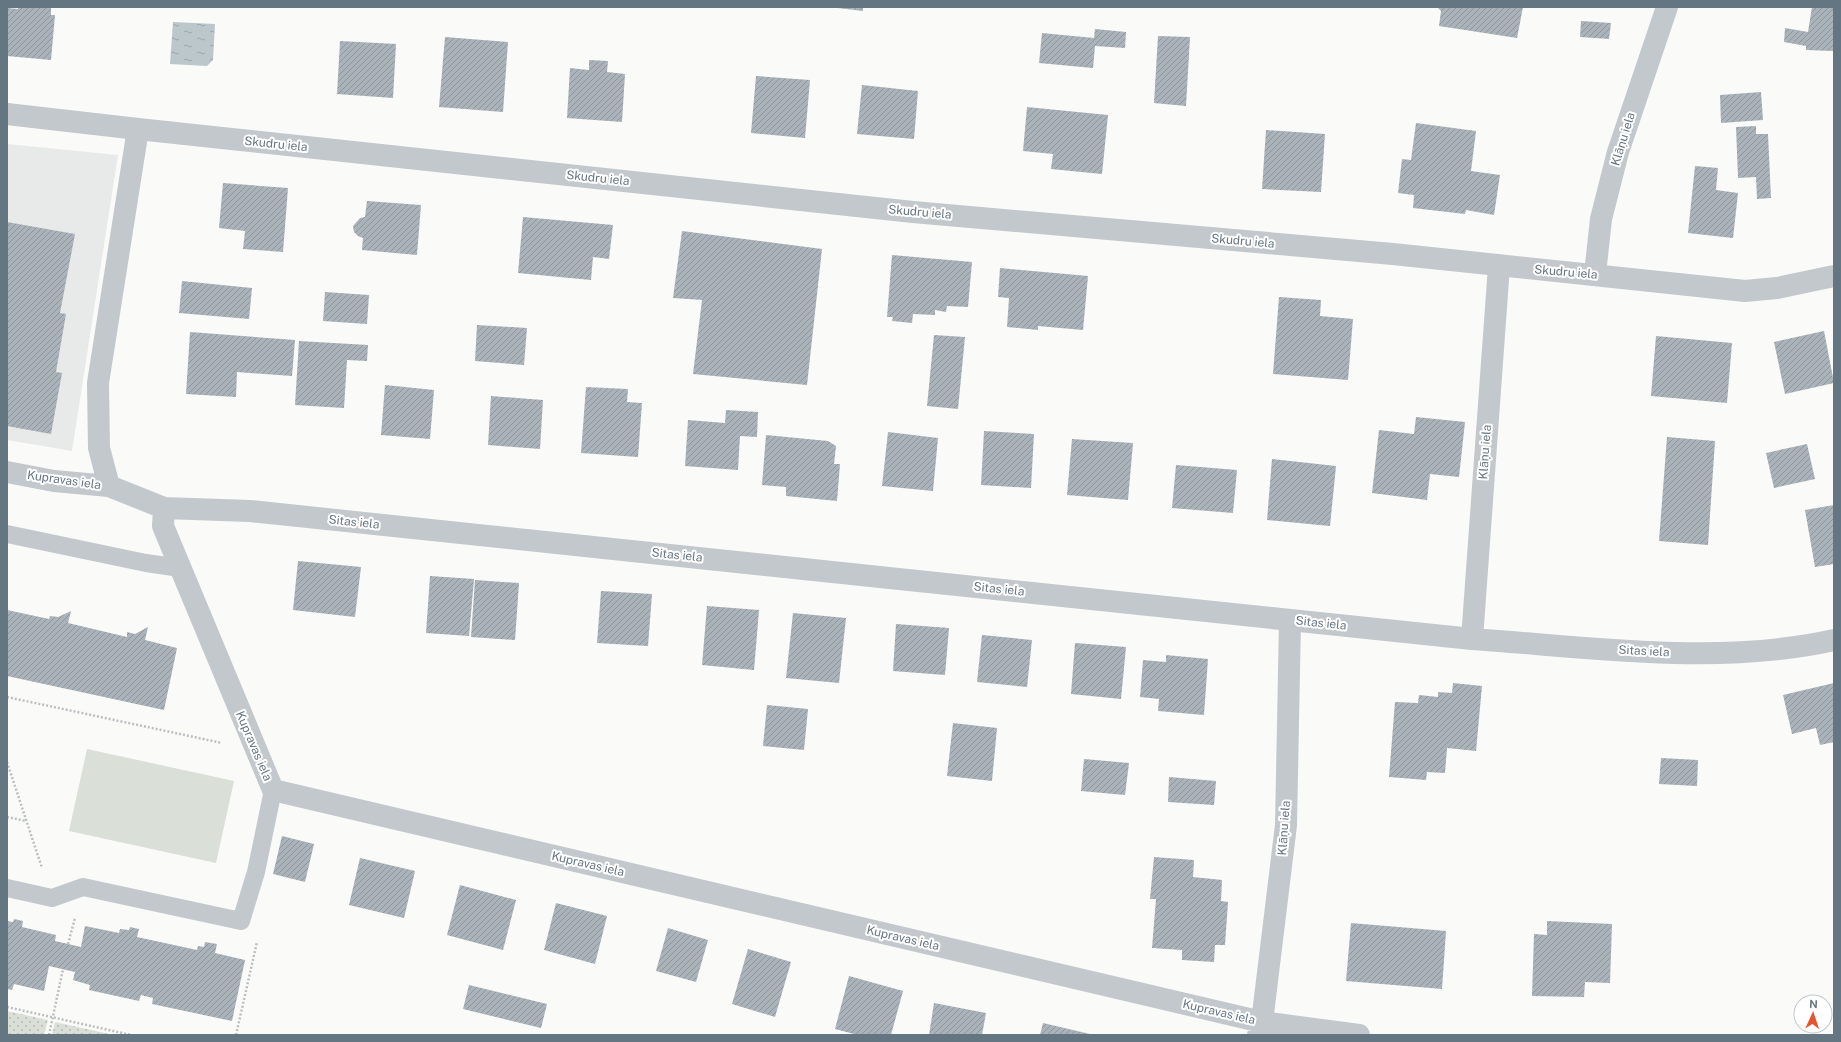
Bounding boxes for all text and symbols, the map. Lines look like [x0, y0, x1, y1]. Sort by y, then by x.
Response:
street label: Klāņu iela [1608, 111, 1638, 167]
street label: Skudru iela [244, 134, 308, 154]
street label: Skudru iela [566, 168, 630, 188]
street label: Skudru iela [888, 202, 952, 222]
street label: Skudru iela [1211, 231, 1275, 251]
street label: Skudru iela [1534, 262, 1598, 282]
street label: Klāņu iela [1476, 424, 1494, 480]
street label: Kupravas iela [26, 468, 102, 492]
street label: Sitas iela [328, 512, 380, 532]
street label: Sitas iela [651, 545, 703, 565]
street label: Sitas iela [973, 579, 1025, 599]
street label: Sitas iela [1295, 613, 1347, 633]
street label: Sitas iela [1618, 643, 1670, 659]
street label: Kupravas iela [233, 709, 275, 783]
street label: Klāņu iela [1275, 800, 1293, 856]
street label: Kupravas iela [550, 849, 626, 879]
street label: Kupravas iela [865, 923, 941, 953]
north arrow [1793, 994, 1833, 1034]
street label: Kupravas iela [1181, 997, 1257, 1027]
text: N [1809, 998, 1818, 1010]

